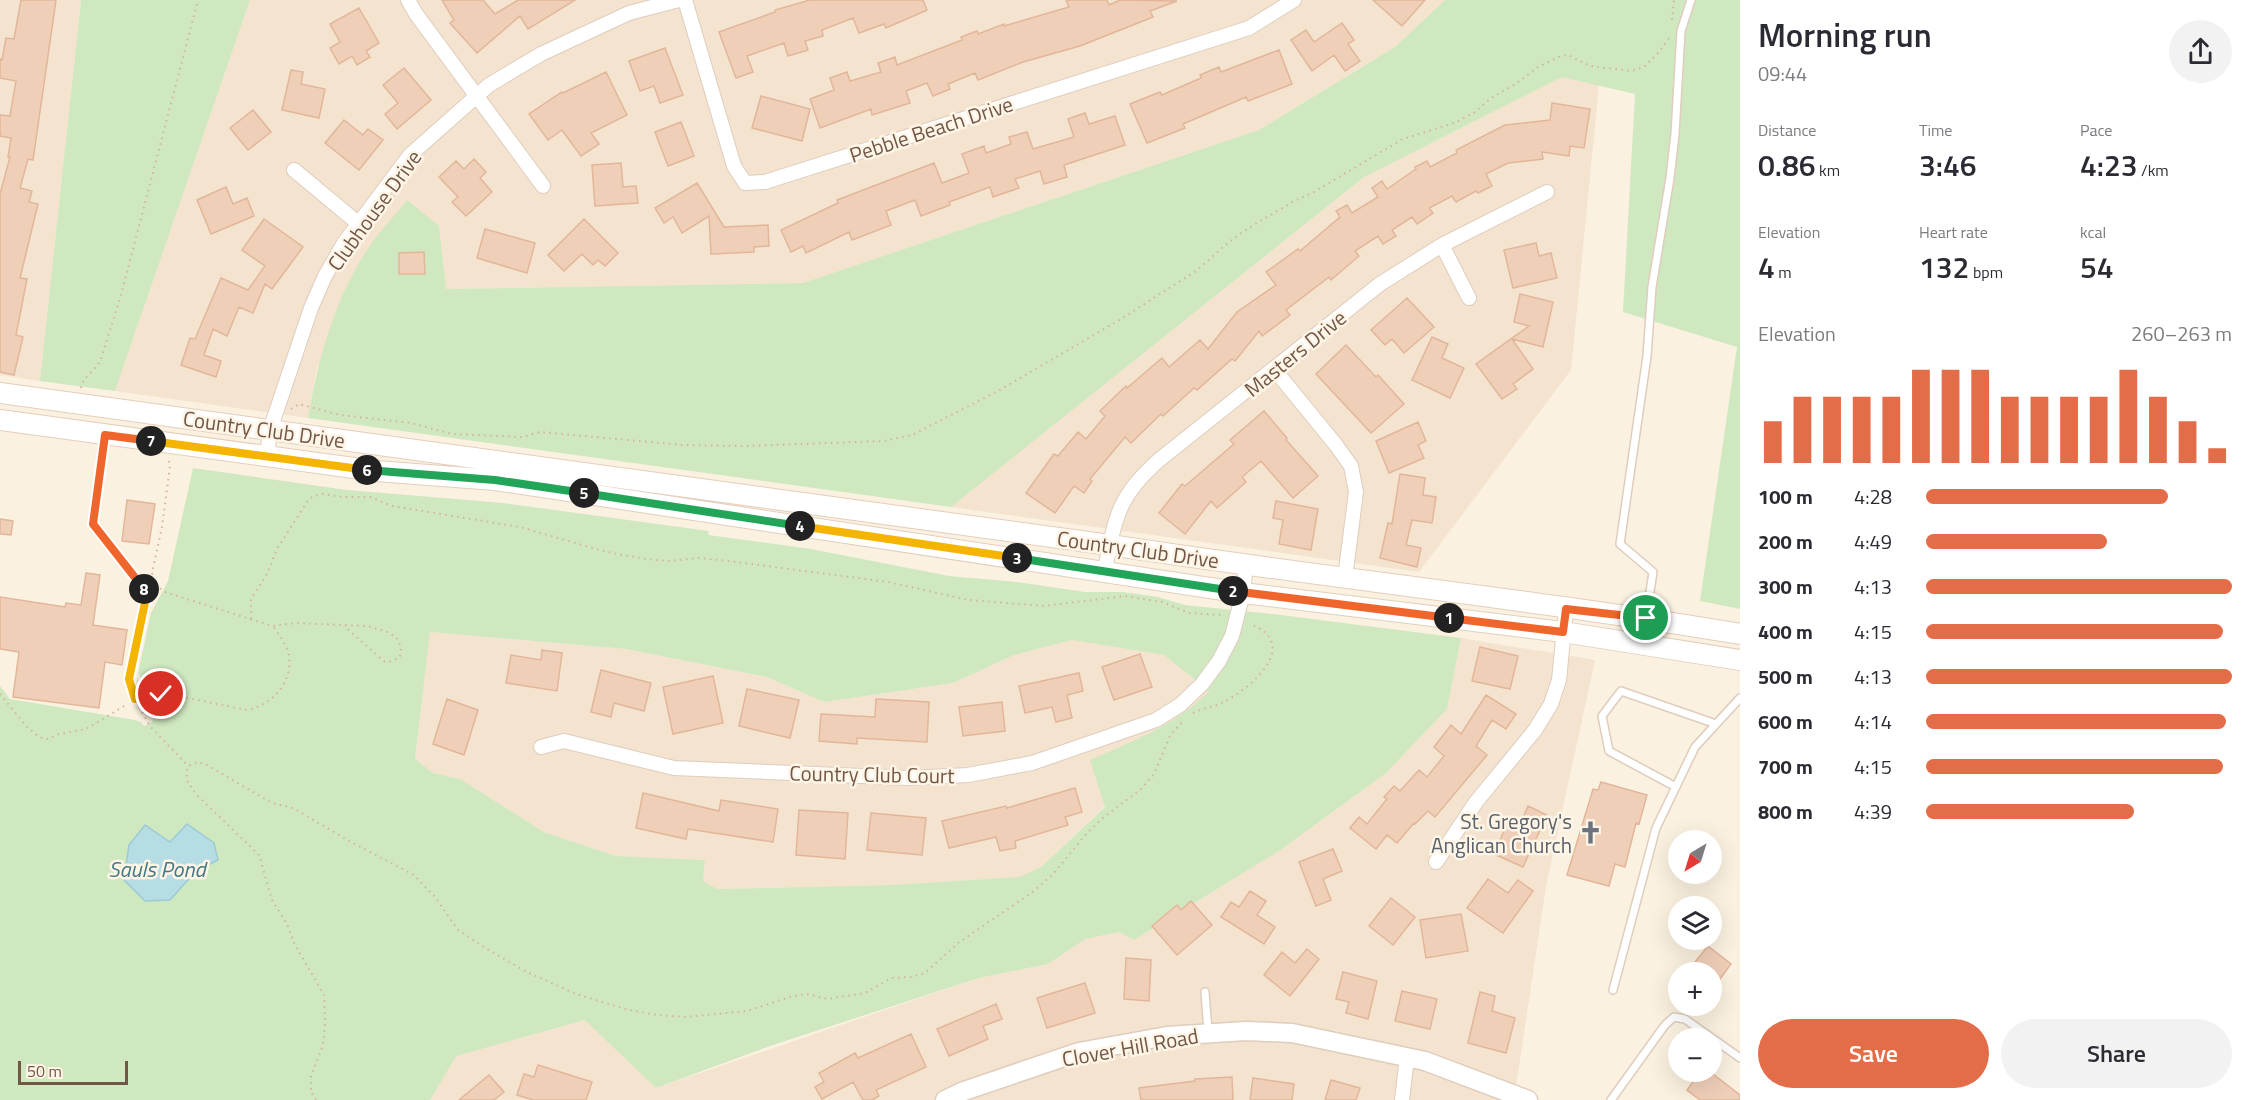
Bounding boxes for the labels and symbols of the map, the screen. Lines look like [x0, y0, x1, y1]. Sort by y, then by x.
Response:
street label: Pebble Beach Drive [845, 87, 1017, 171]
street label: Clubhouse Drive [319, 143, 429, 277]
street label: Masters Drive [1237, 302, 1353, 404]
street label: Country Club Drive [181, 402, 347, 456]
pin: 7 [136, 426, 166, 456]
pin: 6 [352, 455, 382, 485]
pin: 5 [569, 478, 599, 508]
pin: 4 [785, 511, 815, 541]
street label: Country Club Drive [1055, 522, 1221, 576]
pin: 3 [1002, 543, 1032, 573]
pin: 8 [129, 574, 159, 604]
pin: 2 [1218, 576, 1248, 606]
pin [1620, 592, 1671, 643]
pin: 1 [1434, 603, 1464, 633]
pin [135, 668, 186, 719]
street label: Country Club Court [789, 757, 956, 791]
place label: St. Gregory's Anglican Church [1431, 805, 1572, 861]
church icon: St. Gregory's Anglican Church [1577, 820, 1603, 846]
north arrow [1668, 830, 1722, 884]
water label: Sauls Pond [109, 852, 208, 886]
street label: Clover Hill Road [1059, 1019, 1201, 1075]
scale bar [18, 1058, 128, 1086]

